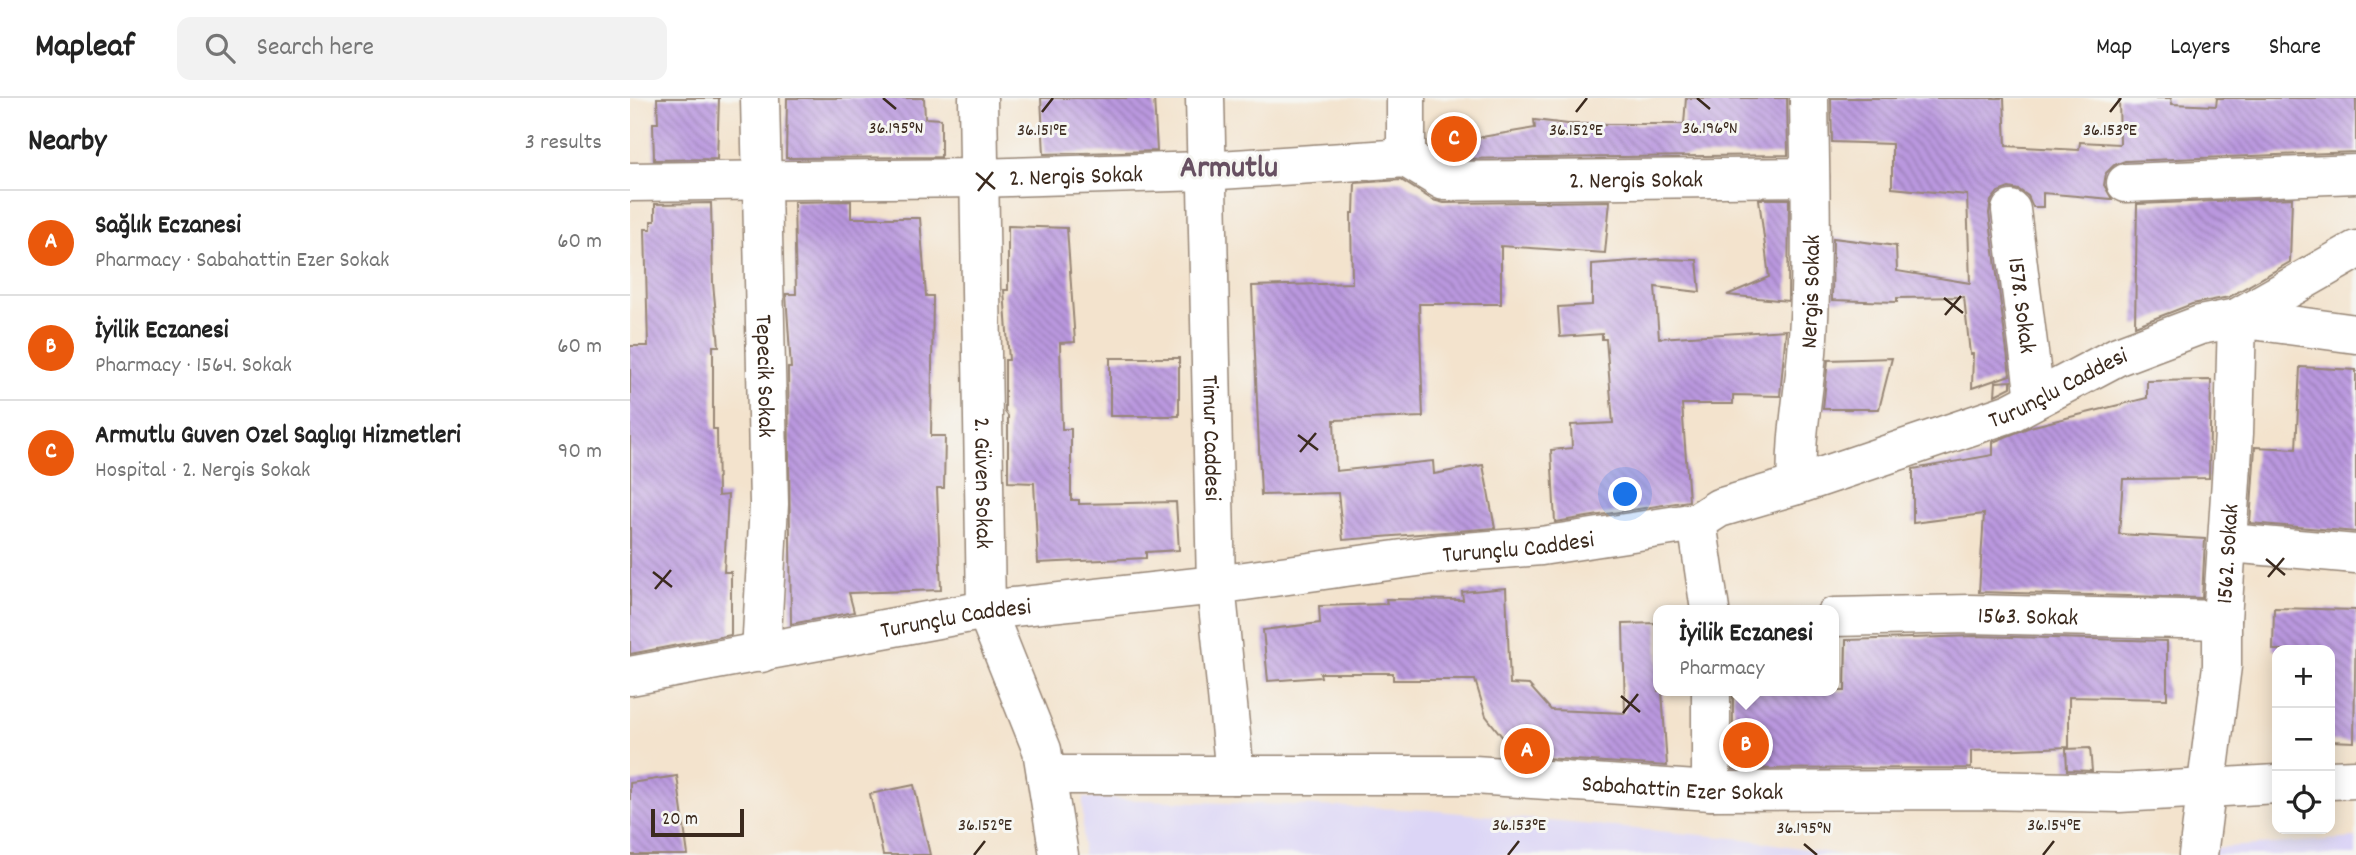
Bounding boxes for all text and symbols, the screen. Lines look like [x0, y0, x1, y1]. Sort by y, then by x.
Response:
search box [177, 17, 667, 80]
text: Mapleaf [35, 25, 135, 72]
icon: search [201, 29, 239, 67]
text: Search here [257, 30, 374, 67]
text: Map [2096, 31, 2132, 65]
text: Layers [2170, 31, 2231, 65]
text: Share [2269, 31, 2321, 65]
pin: C [1431, 113, 1477, 165]
text: 36.195°N [869, 117, 924, 142]
text: 36.196°N [1682, 117, 1738, 142]
text: 36.151°E [1017, 119, 1067, 144]
text: 36.152°E [1549, 119, 1603, 144]
text: 36.153°E [2083, 119, 2137, 144]
text: Nearby [28, 122, 106, 165]
text: 3 results [525, 127, 602, 160]
district label: Armutlu [1180, 147, 1278, 193]
street label: 2. Nergis Sokak [1008, 159, 1144, 197]
street label: 2. Nergis Sokak [1569, 164, 1703, 200]
text: Sağlık Eczanesi [95, 208, 241, 245]
text: A [45, 226, 57, 259]
text: 60 m [557, 226, 602, 259]
street label: Nergis Sokak [1793, 235, 1831, 350]
text: Pharmacy · Sabahattin Ezer Sokak [95, 245, 389, 278]
street label: 1578. Sokak [1997, 255, 2043, 356]
text: İyilik Eczanesi [95, 313, 229, 350]
street label: Tepecik Sokak [745, 314, 782, 438]
text: B [46, 331, 56, 364]
text: 60 m [557, 331, 602, 364]
street label: Turunçlu Caddesi [1985, 340, 2133, 439]
text: Pharmacy · 1564. Sokak [95, 350, 292, 383]
street label: Timur Caddesi [1191, 375, 1228, 501]
street label: 2. Güven Sokak [963, 417, 999, 549]
text: Armutlu Guven Ozel Saglıgı Hizmetleri [95, 418, 461, 455]
text: C [45, 436, 57, 469]
text: 90 m [558, 436, 602, 469]
text: Hospital · 2. Nergis Sokak [95, 455, 310, 488]
your location [1608, 477, 1642, 511]
street label: 1562. Sokak [2209, 503, 2249, 605]
street label: Turunçlu Caddesi [1441, 524, 1597, 574]
street label: Turunçlu Caddesi [878, 591, 1033, 649]
street label: 1563. Sokak [1977, 600, 2079, 637]
popup [1653, 605, 1839, 696]
text: İyilik Eczanesi [1679, 616, 1813, 653]
map controls [2272, 645, 2335, 834]
button: + [2272, 645, 2335, 708]
text: Pharmacy [1679, 653, 1765, 686]
button: − [2272, 708, 2335, 771]
pin: B [1723, 719, 1769, 771]
pin: A [1504, 725, 1550, 777]
street label: Sabahattin Ezer Sokak [1581, 768, 1783, 811]
button: locate [2272, 771, 2335, 834]
scale bar [651, 806, 744, 838]
text: 20 m [662, 807, 698, 834]
text: 36.152°E [958, 814, 1012, 839]
text: 36.153°E [1492, 814, 1546, 839]
text: 36.154°E [2027, 814, 2081, 839]
text: 36.195°N [1777, 817, 1832, 842]

